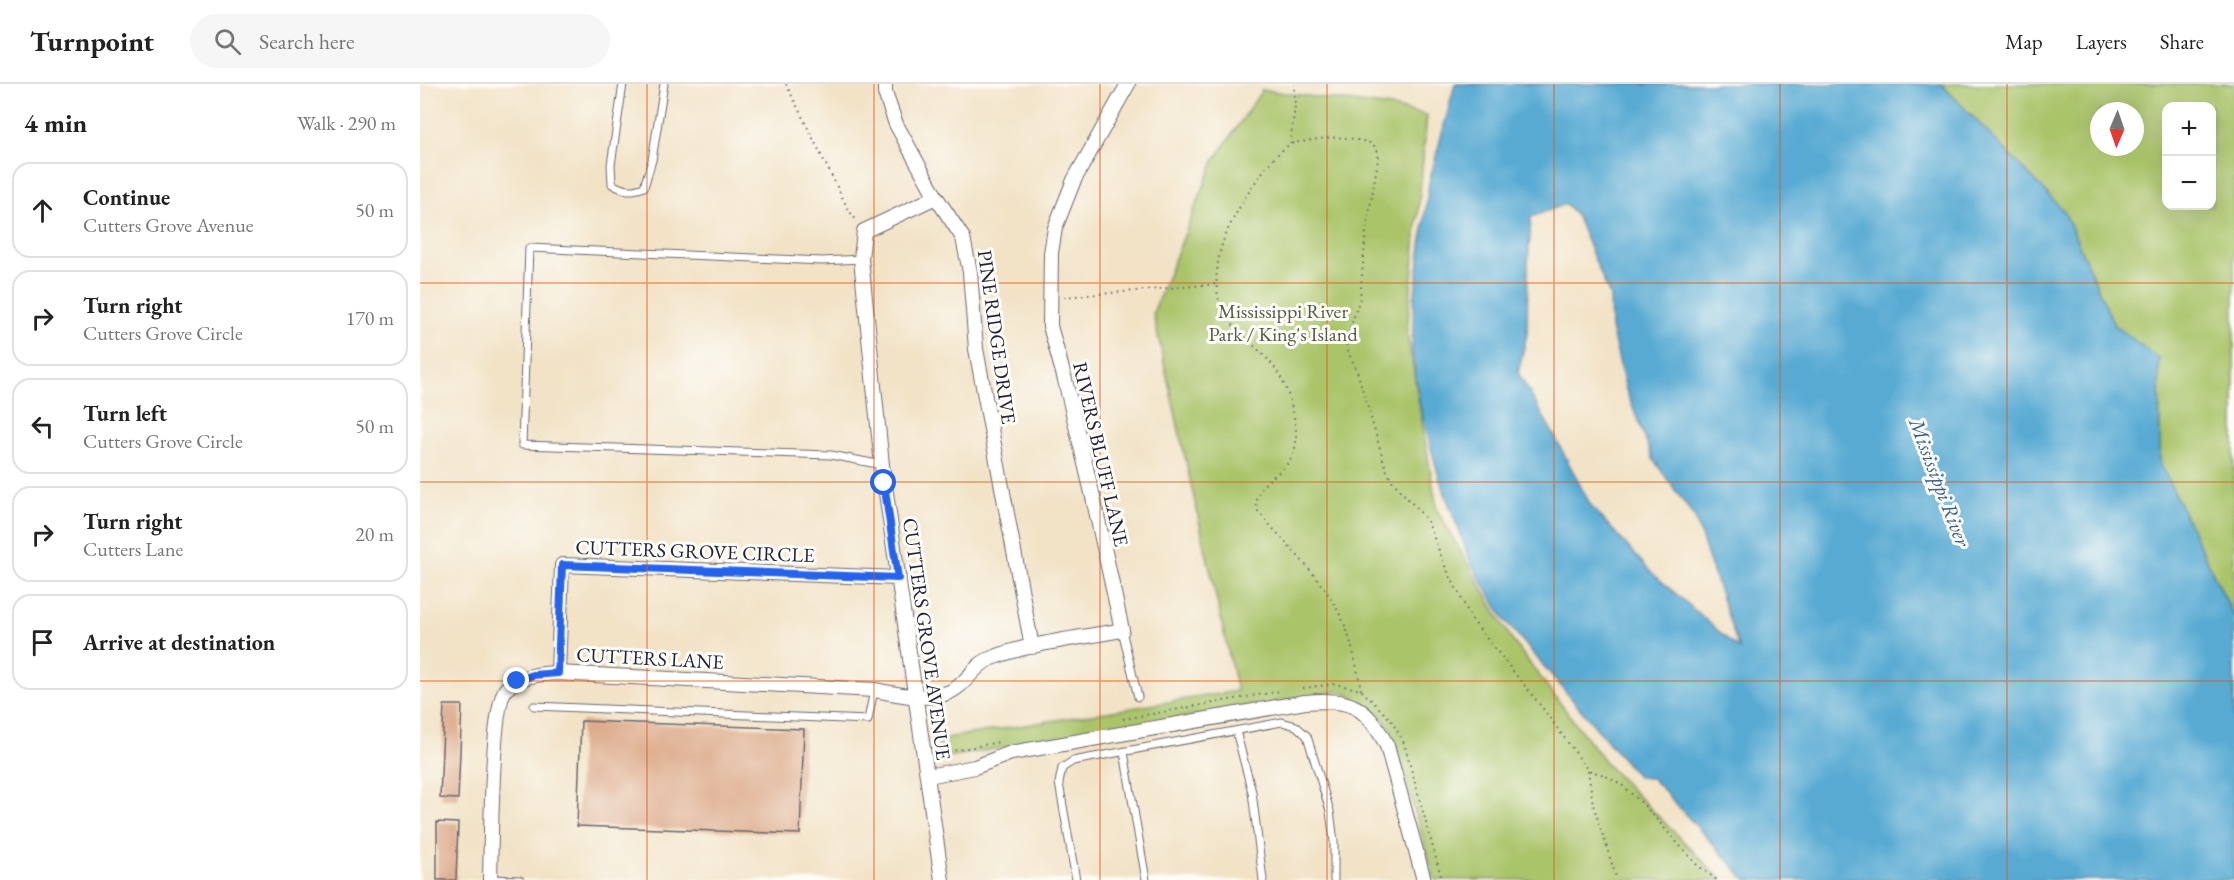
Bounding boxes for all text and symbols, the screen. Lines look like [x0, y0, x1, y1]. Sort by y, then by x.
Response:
search box [190, 14, 610, 68]
text: Turnpoint [30, 23, 154, 59]
icon: search [211, 25, 244, 58]
text: Search here [259, 27, 355, 56]
text: Map [2005, 28, 2043, 55]
text: Layers [2076, 28, 2127, 55]
text: Share [2160, 28, 2204, 55]
north arrow [2090, 102, 2144, 156]
map controls [2162, 102, 2216, 210]
button: + [2162, 102, 2216, 156]
text: 4 min [24, 106, 87, 140]
text: Walk · 290 m [297, 110, 396, 136]
button: − [2162, 156, 2216, 210]
text: Continue [83, 183, 170, 212]
icon: ahead [26, 194, 59, 227]
text: 50 m [355, 197, 394, 223]
text: Cutters Grove Avenue [83, 212, 254, 238]
street label: PINE RIDGE DRIVE [972, 248, 1022, 426]
text: Turn right [83, 291, 182, 320]
park label: Mississippi River Park / King's Island [1208, 298, 1358, 347]
icon: right [26, 302, 59, 335]
text: 170 m [346, 305, 394, 331]
text: Cutters Grove Circle [83, 320, 243, 346]
street label: RIVERS BLUFF LANE [1067, 359, 1135, 549]
text: Turn left [83, 399, 167, 428]
icon: left [26, 410, 59, 443]
water label: Mississippi River [1902, 412, 1977, 551]
text: 50 m [355, 413, 394, 439]
text: Cutters Grove Circle [83, 428, 243, 454]
route start [870, 469, 896, 495]
text: Turn right [83, 507, 182, 536]
street label: CUTTERS GROVE AVENUE [897, 516, 957, 762]
icon: right [26, 518, 59, 551]
text: 20 m [355, 521, 394, 547]
street label: CUTTERS GROVE CIRCLE [575, 534, 815, 568]
text: Cutters Lane [83, 536, 183, 562]
icon: arrive [26, 626, 59, 659]
text: Arrive at destination [83, 628, 275, 657]
street label: CUTTERS LANE [576, 641, 724, 675]
route end [503, 667, 529, 693]

